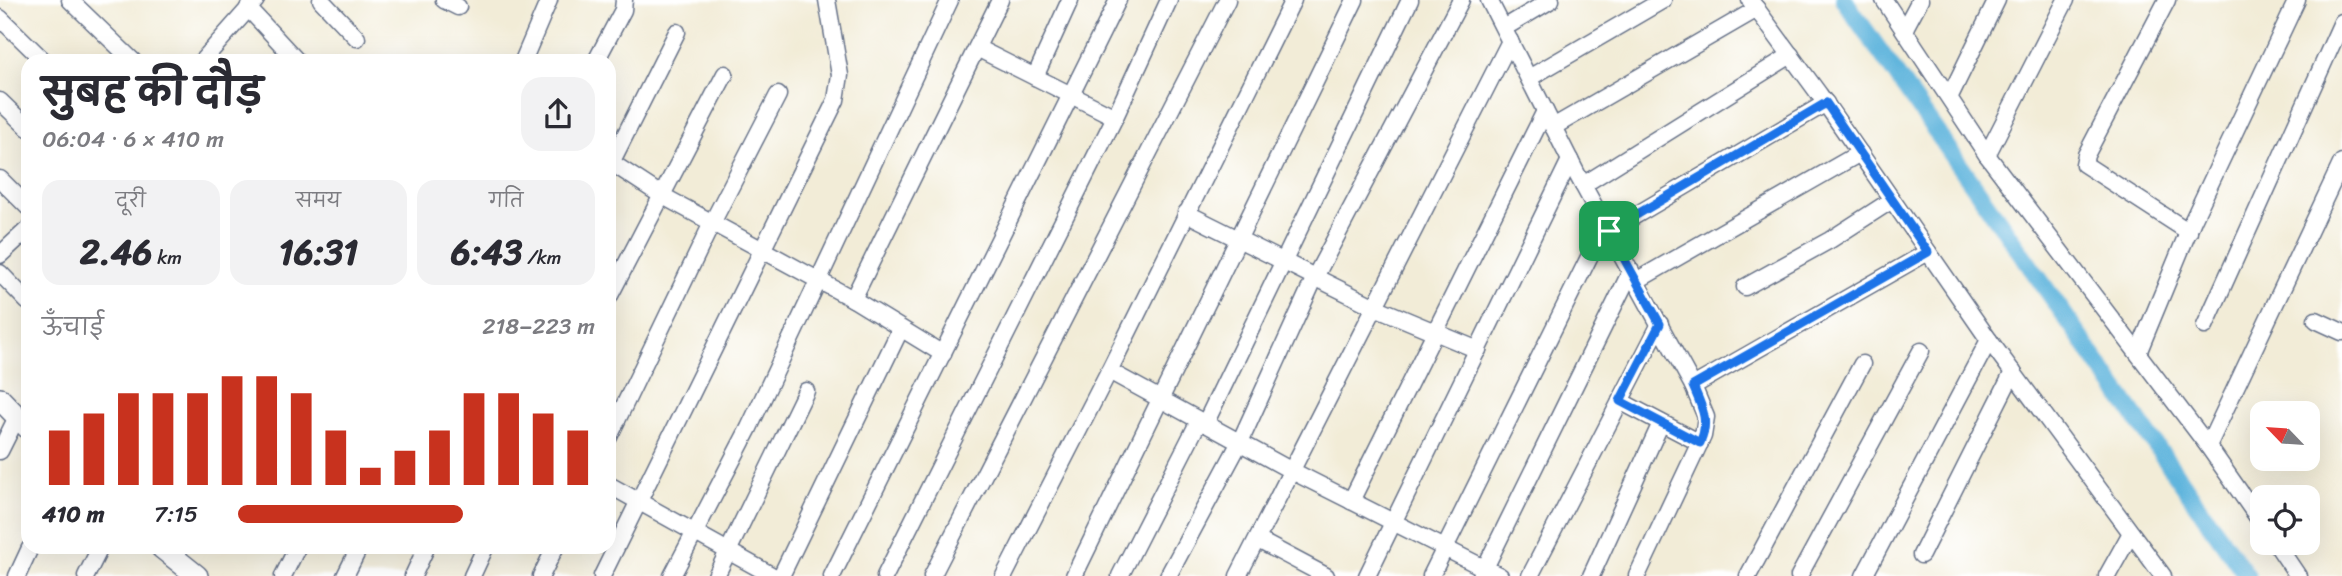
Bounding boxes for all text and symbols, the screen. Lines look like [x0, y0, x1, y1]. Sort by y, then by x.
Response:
text: सुबह की दौड़ [42, 59, 263, 126]
button: share [521, 77, 595, 151]
text: 06:04 · 6 × 410 m [42, 119, 224, 160]
text: दूरी [116, 184, 146, 217]
text: समय [296, 184, 341, 217]
text: गति [489, 184, 523, 217]
pin [1579, 201, 1639, 261]
icon: arrive [1590, 212, 1628, 250]
text: 2.46 [80, 221, 152, 283]
text: 16:31 [279, 221, 358, 283]
text: 6:43 [451, 221, 522, 283]
text: km [152, 241, 182, 274]
text: /km [522, 241, 561, 274]
text: 218–223 m [482, 306, 595, 347]
text: ऊँचाई [42, 307, 104, 348]
north arrow [2250, 401, 2320, 471]
map controls [2250, 401, 2320, 555]
button: locate [2250, 485, 2320, 555]
text: 410 m [42, 494, 104, 535]
text: 7:15 [154, 494, 198, 535]

